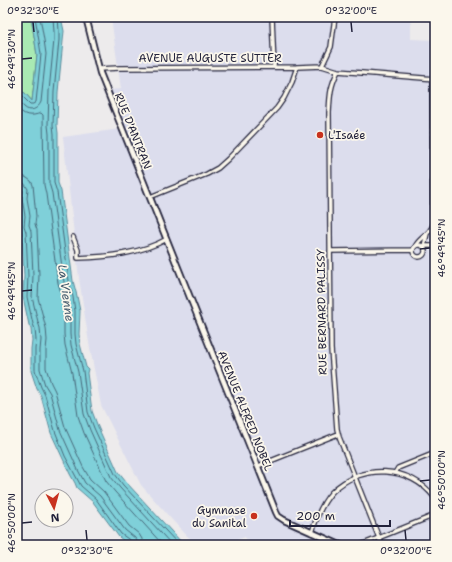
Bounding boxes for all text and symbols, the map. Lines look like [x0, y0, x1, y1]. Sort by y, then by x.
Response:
text: 0°32'30"E [7, 4, 59, 17]
text: 0°32'00"E [325, 4, 377, 17]
text: 46°49'30"N [5, 29, 18, 89]
street label: AVENUE AUGUSTE SUTTER [138, 51, 282, 66]
street label: RUE D'ANTRAN [111, 91, 155, 171]
place label: L'Isaée [328, 128, 366, 143]
marker: L'Isaée [315, 130, 325, 140]
text: 46°49'45"N [435, 218, 448, 278]
street label: RUE BERNARD PALISSY [313, 248, 331, 375]
text: 46°49'45"N [5, 261, 18, 321]
water label: La Vienne [54, 263, 78, 323]
street label: AVENUE ALFRED NOBEL [214, 349, 276, 473]
text: 46°50'00"N [435, 450, 448, 510]
north arrow [34, 488, 74, 528]
text: 46°50'00"N [5, 493, 18, 553]
scale bar [290, 502, 390, 528]
place label: Gymnase du Sanital [192, 503, 247, 531]
text: 200 m [296, 508, 335, 524]
text: N [50, 510, 60, 525]
marker: Gymnase du Sanital [249, 511, 259, 521]
text: 0°32'30"E [61, 544, 113, 557]
text: 0°32'00"E [380, 544, 432, 557]

